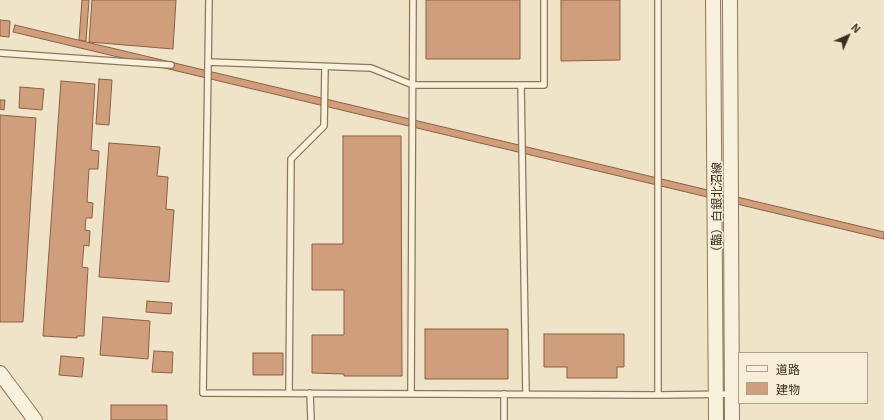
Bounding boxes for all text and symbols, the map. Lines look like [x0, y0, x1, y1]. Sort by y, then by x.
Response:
north arrow [828, 16, 868, 56]
text: N [848, 19, 865, 36]
street label: （臨）白銀北沼線 [709, 162, 723, 258]
legend [738, 352, 868, 404]
text: 道路 [776, 360, 800, 377]
text: 建物 [776, 380, 800, 397]

